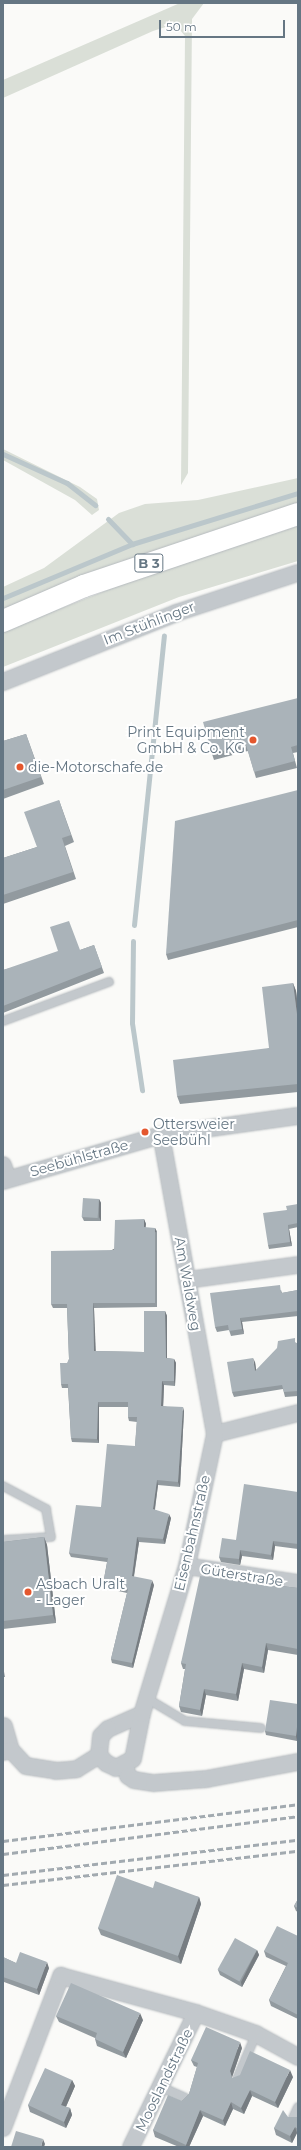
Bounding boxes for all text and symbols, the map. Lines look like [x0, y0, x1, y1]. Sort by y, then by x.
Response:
scale bar [161, 12, 287, 38]
text: 50 m [166, 19, 197, 34]
road number: B 3 [134, 552, 164, 574]
street label: Im Stühlinger [101, 598, 197, 648]
place label: Print Equipment GmbH & Co. KG [127, 724, 245, 756]
marker: Print Equipment GmbH & Co. KG [248, 735, 258, 745]
place label: die-Motorschafe.de [28, 759, 163, 775]
marker: die-Motorschafe.de [15, 762, 25, 772]
place label: Ottersweier Seebühl [153, 1116, 235, 1148]
marker: Ottersweier Seebühl [140, 1127, 150, 1137]
street label: Seebühlstraße [28, 1136, 130, 1180]
street label: Am Waldweg [171, 1236, 205, 1332]
street label: Eisenbahnstraße [171, 1474, 213, 1592]
street label: Güterstraße [200, 1560, 284, 1590]
place label: Asbach Uralt - Lager [36, 1576, 125, 1608]
marker: Asbach Uralt - Lager [23, 1587, 33, 1597]
street label: Mooslandstraße [132, 2026, 196, 2134]

